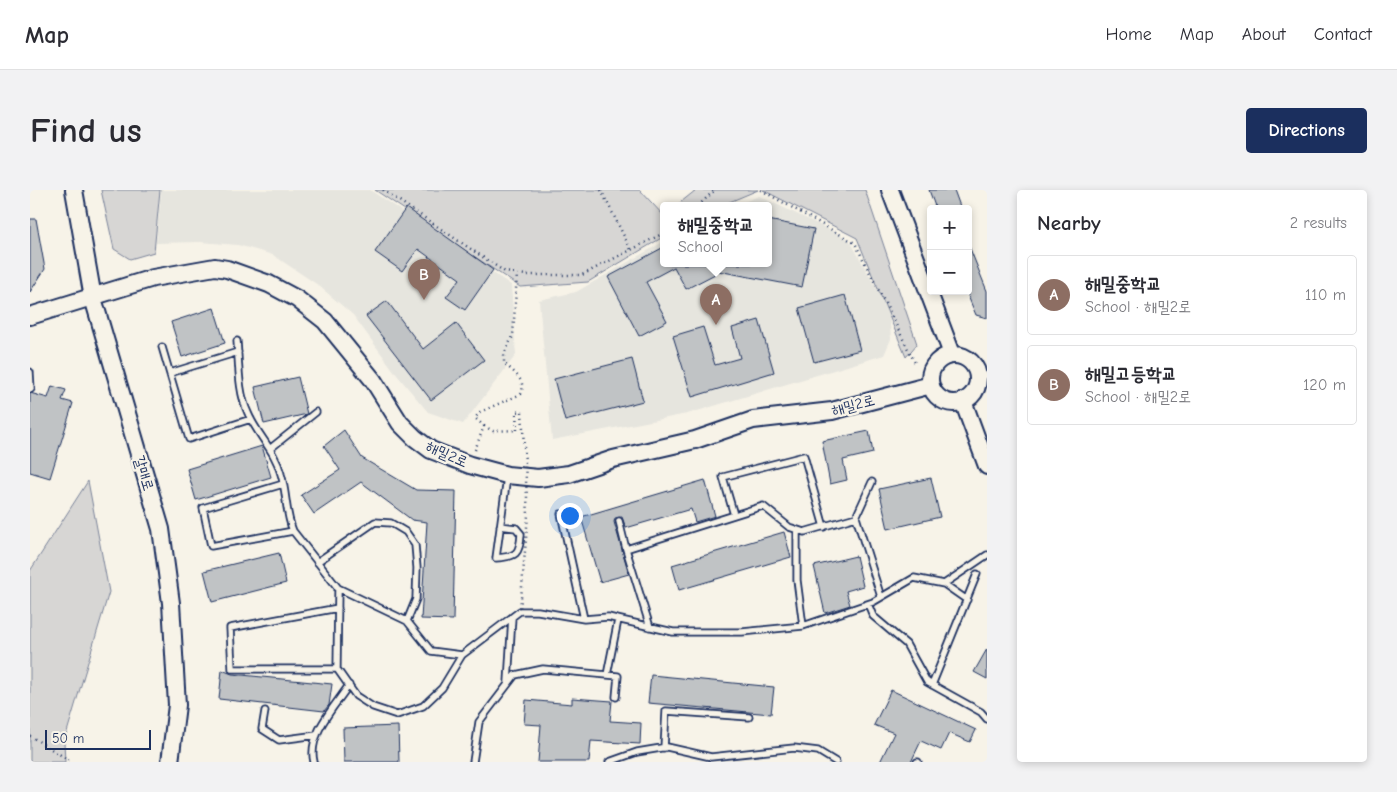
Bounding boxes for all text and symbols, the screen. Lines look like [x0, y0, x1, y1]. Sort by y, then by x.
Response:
text: Map [25, 21, 69, 49]
text: Home [1105, 24, 1152, 45]
text: Map [1180, 24, 1214, 45]
text: About [1242, 24, 1286, 45]
text: Contact [1314, 24, 1372, 45]
button: Directions [1246, 108, 1367, 153]
text: Find us [30, 110, 142, 151]
popup [660, 202, 772, 267]
map controls [927, 205, 972, 295]
button: + [927, 205, 972, 250]
text: Nearby [1037, 211, 1101, 235]
text: 해밀중학교 [678, 214, 754, 236]
text: 2 results [1290, 214, 1347, 232]
text: School [678, 238, 723, 256]
button: − [927, 250, 972, 295]
pin: B [408, 259, 440, 300]
text: 해밀중학교 [1085, 273, 1161, 295]
pin: A [700, 284, 732, 325]
text: A [1050, 286, 1058, 304]
text: 110 m [1305, 286, 1346, 304]
text: School · 해밀2로 [1085, 298, 1191, 316]
text: 해밀고등학교 [1085, 363, 1177, 385]
text: B [1049, 376, 1059, 394]
text: 120 m [1303, 376, 1346, 394]
text: School · 해밀2로 [1085, 388, 1191, 406]
street label: 해밀2로 [829, 391, 877, 419]
street label: 해밀2로 [423, 437, 471, 471]
street label: 갈매로 [130, 453, 158, 493]
your location [557, 503, 583, 529]
scale bar [45, 727, 151, 750]
text: 50 m [52, 730, 84, 747]

